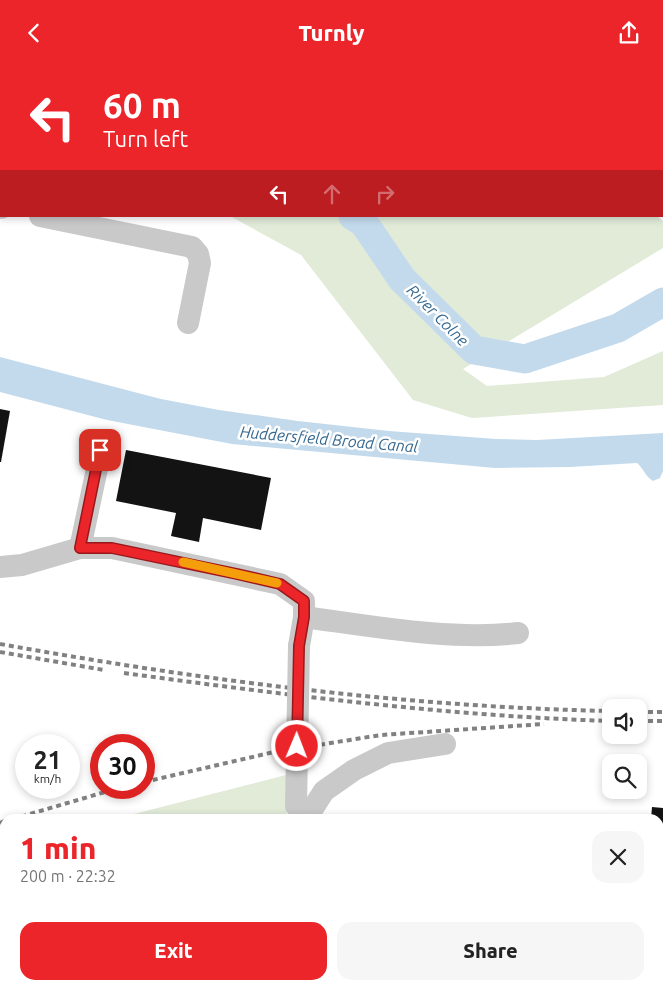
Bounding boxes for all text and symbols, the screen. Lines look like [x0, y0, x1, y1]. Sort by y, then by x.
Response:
icon: back [20, 19, 48, 47]
icon: share [615, 19, 643, 47]
text: Turnly [299, 20, 364, 45]
icon: left [20, 85, 85, 150]
text: 60 m [103, 85, 181, 125]
text: Turn left [103, 126, 188, 151]
icon: left [265, 180, 293, 208]
icon: ahead [318, 180, 346, 208]
icon: right [371, 180, 399, 208]
water label: River Colne [404, 281, 472, 349]
water label: Huddersfield Broad Canal [239, 422, 419, 457]
pin [79, 429, 121, 471]
icon: arrive [86, 436, 114, 464]
map controls [602, 699, 647, 799]
button: sound [602, 699, 647, 744]
position arrow [270, 719, 322, 771]
speed limit sign: 30 [90, 734, 155, 799]
text: 21 [33, 746, 62, 774]
button: search [602, 754, 647, 799]
text: km/h [34, 772, 61, 785]
text: 1 min [20, 831, 96, 865]
button: close [592, 831, 644, 883]
text: 200 m · 22:32 [20, 867, 116, 885]
button: Exit [20, 922, 327, 980]
button: Share [337, 922, 644, 980]

